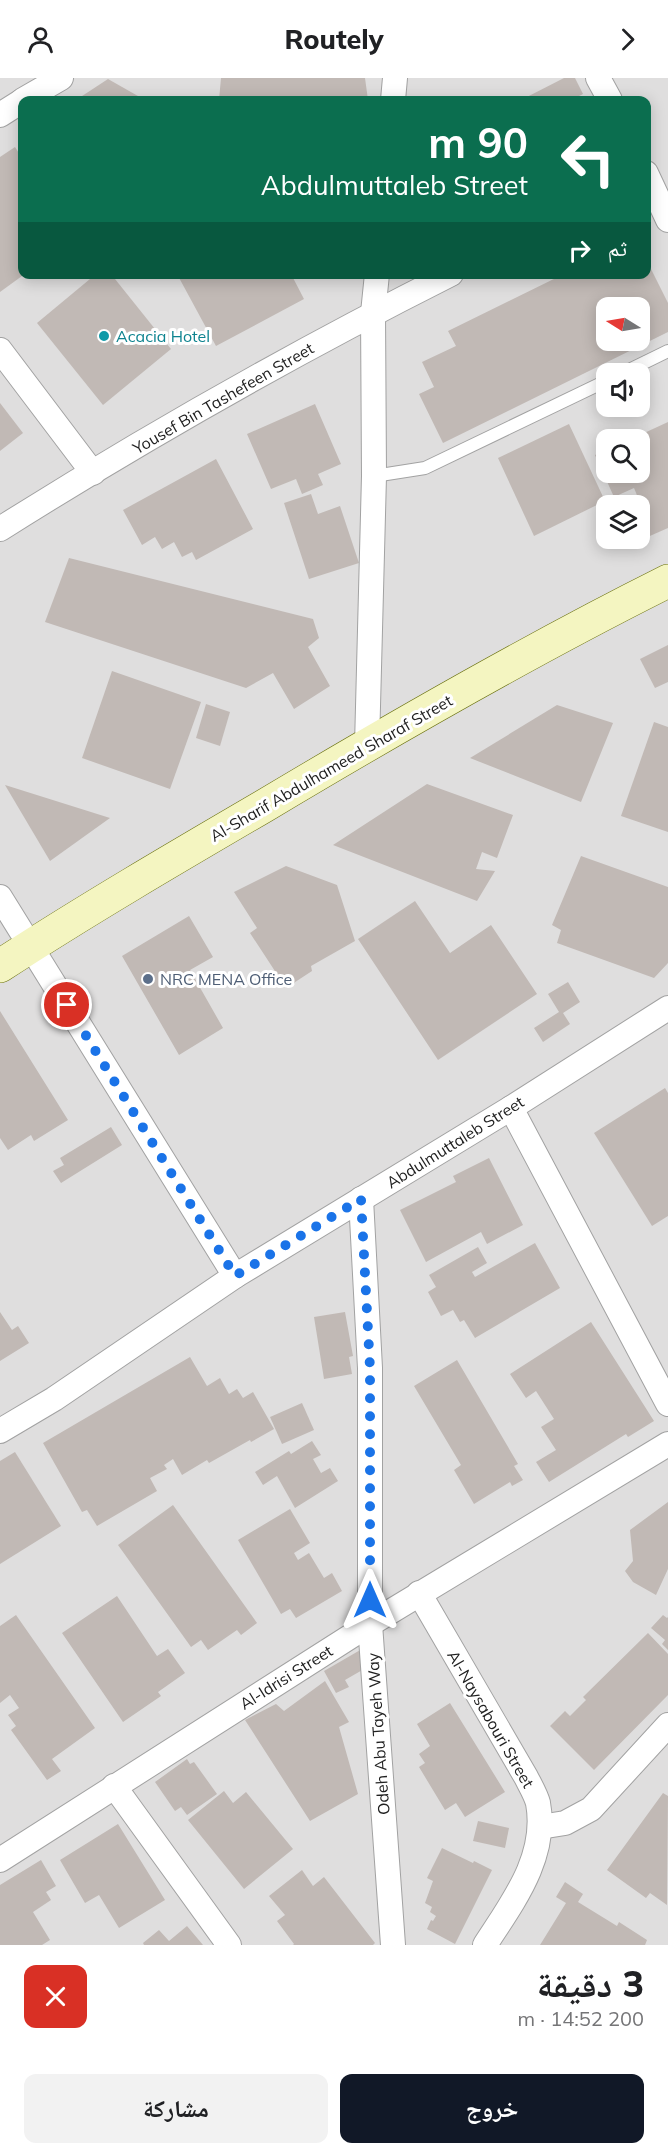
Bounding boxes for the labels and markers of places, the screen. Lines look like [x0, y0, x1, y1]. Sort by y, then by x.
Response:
place label: Acacia Hotel [116, 326, 210, 346]
marker: Acacia Hotel [97, 329, 111, 343]
place label: NRC MENA Office [160, 969, 292, 989]
marker: NRC MENA Office [141, 972, 155, 986]
pin [41, 979, 92, 1030]

